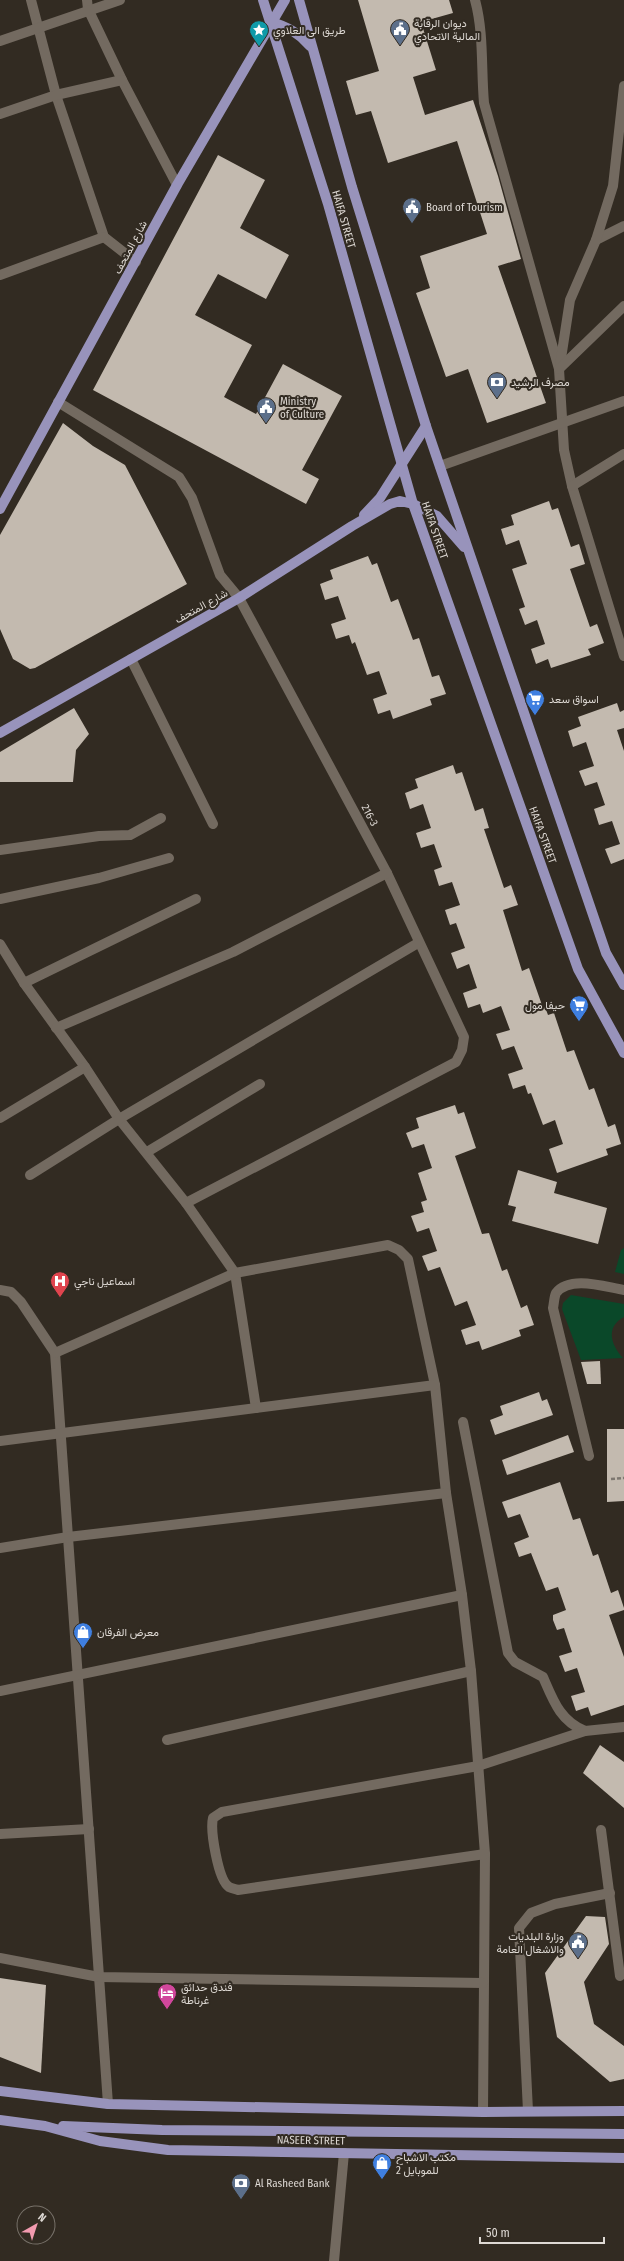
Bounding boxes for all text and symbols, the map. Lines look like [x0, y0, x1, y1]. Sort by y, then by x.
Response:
place label: ديوان الرقابة المالية الاتحادي [414, 17, 480, 46]
public building icon: ديوان الرقابة المالية الاتحادي [389, 18, 411, 46]
place icon: طريق الى العلاوي [248, 19, 270, 47]
place label: طريق الى العلاوي [273, 24, 346, 40]
street label: HAIFA STREET [329, 189, 358, 250]
public building icon: Board of Tourism [401, 196, 423, 224]
place label: Board of Tourism [426, 201, 503, 214]
street label: شارع المتحف [111, 218, 151, 277]
bank icon: مصرف الرشيد [486, 371, 508, 399]
place label: مصرف الرشيد [511, 376, 570, 389]
place label: Ministry of Culture [280, 395, 324, 421]
public building icon: Ministry of Culture [255, 396, 277, 424]
street label: HAIFA STREET [419, 500, 451, 561]
street label: شارع المتحف [173, 586, 231, 627]
supermarket icon: اسواق سعد [524, 688, 546, 716]
place label: اسواق سعد [549, 693, 599, 706]
street label: 216-3 [358, 802, 381, 828]
street label: HAIFA STREET [526, 805, 559, 866]
supermarket icon: حيفا مول [568, 994, 590, 1022]
place label: حيفا مول [525, 999, 565, 1012]
hospital icon: اسماعيل ناجي [49, 1270, 71, 1298]
place label: اسماعيل ناجي [74, 1275, 135, 1291]
shop icon: معرض الفرقان [72, 1621, 94, 1649]
place label: معرض الفرقان [97, 1626, 159, 1639]
place label: وزارة البلديات والاشغال العامة [496, 1930, 564, 1956]
public building icon: وزارة البلديات والاشغال العامة [567, 1931, 589, 1959]
place label: فندق حدائق غرناطة [181, 1981, 233, 2007]
hotel icon: فندق حدائق غرناطة [156, 1982, 178, 2010]
street label: NASEER STREET [277, 2133, 346, 2148]
place label: مكتب الاشباح 2 للموبايل [396, 2151, 456, 2177]
shop icon: مكتب الاشباح 2 للموبايل [371, 2152, 393, 2180]
bank icon: Al Rasheed Bank [230, 2172, 252, 2200]
place label: Al Rasheed Bank [255, 2177, 331, 2190]
north arrow [16, 2205, 56, 2245]
text: N [35, 2210, 49, 2225]
scale bar [480, 2219, 604, 2245]
text: 50 m [486, 2226, 510, 2240]

